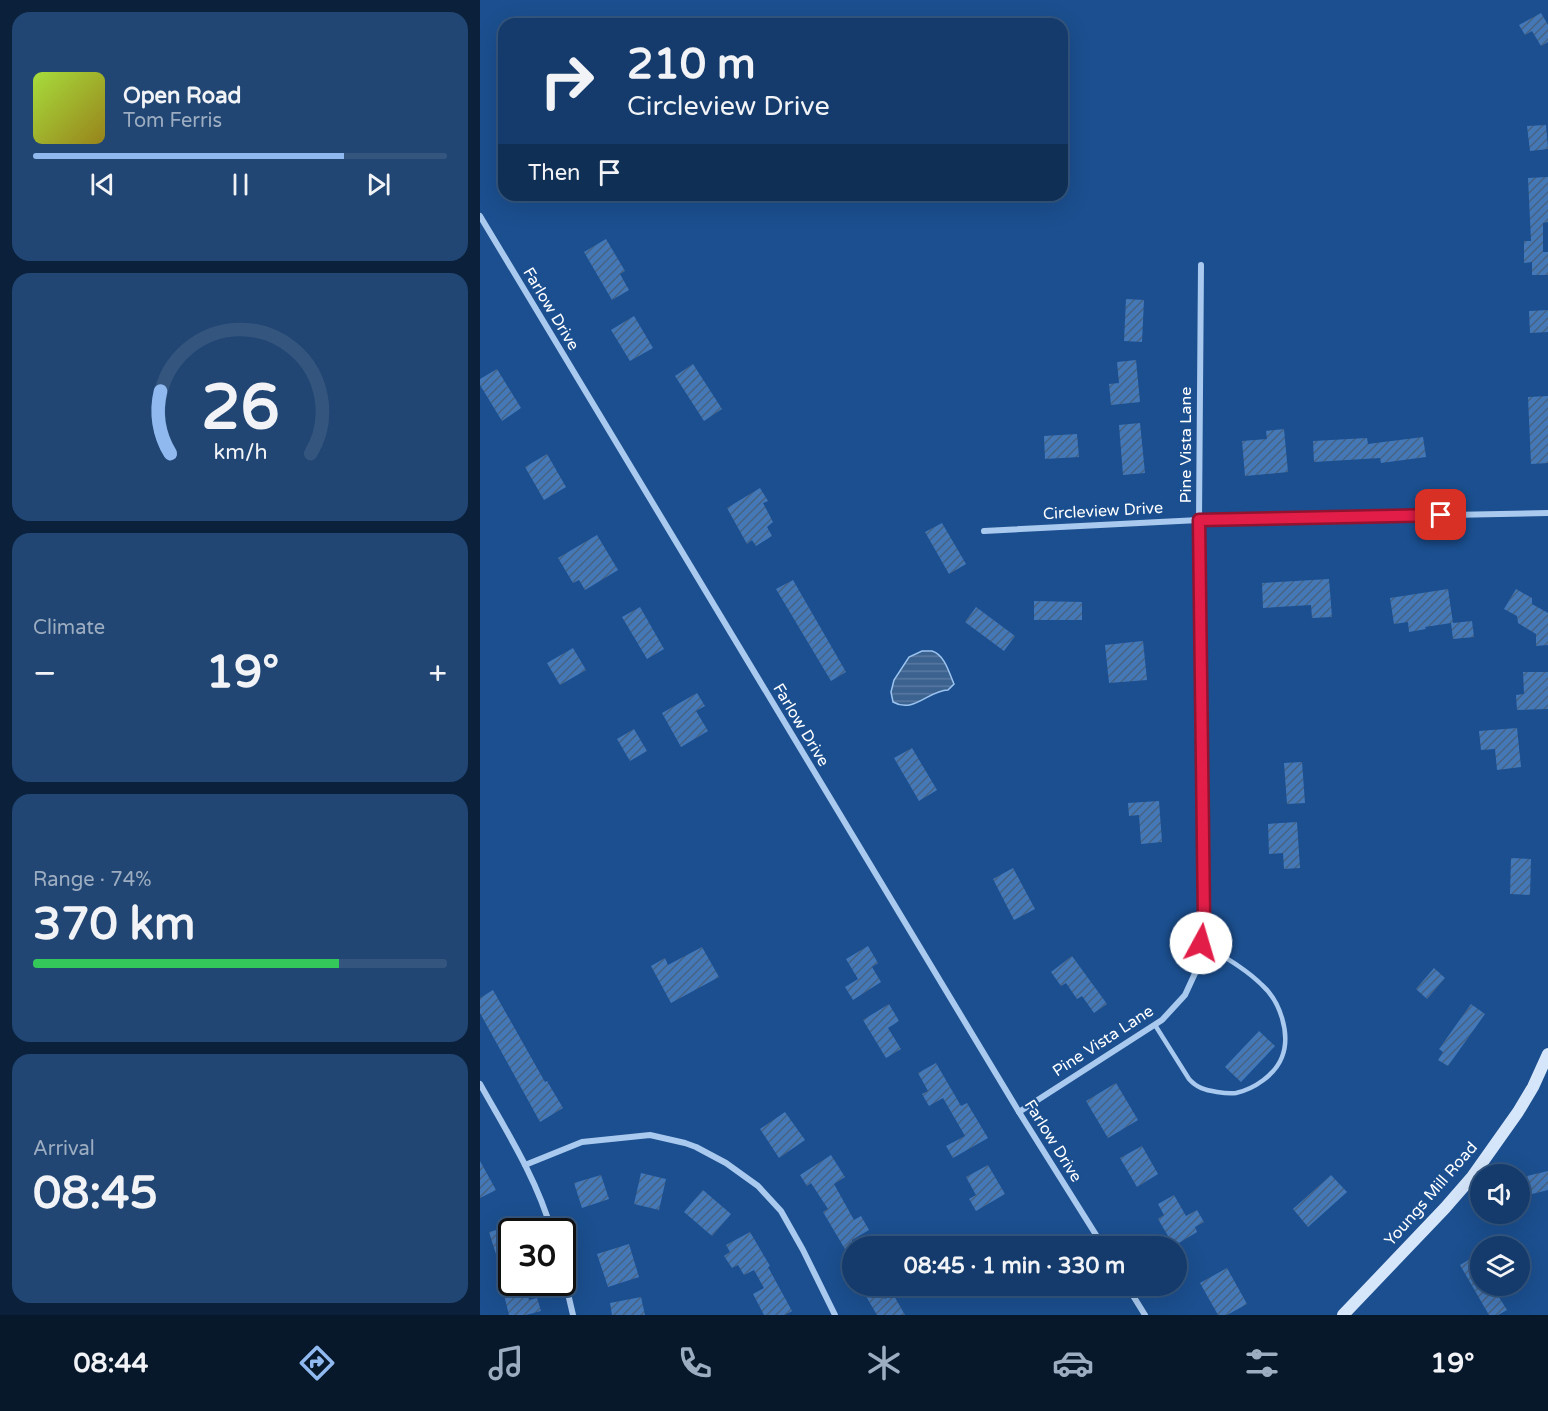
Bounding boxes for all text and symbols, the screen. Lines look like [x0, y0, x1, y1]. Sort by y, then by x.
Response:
text: 210 m [627, 39, 756, 90]
icon: right [528, 42, 606, 120]
text: Open Road [123, 83, 241, 109]
text: Circleview Drive [627, 90, 830, 123]
text: Tom Ferris [123, 109, 222, 133]
icon: arrive [593, 156, 626, 189]
text: Then [528, 160, 581, 186]
icon: previous [86, 168, 119, 201]
icon: pause [224, 168, 257, 201]
icon: next [362, 168, 395, 201]
street label: Farlow Drive [518, 264, 584, 354]
text: 26 [201, 371, 279, 446]
street label: Pine Vista Lane [1176, 387, 1196, 503]
text: km/h [213, 439, 267, 465]
pin [1415, 489, 1466, 540]
street label: Circleview Drive [1042, 498, 1164, 524]
icon: arrive [1424, 498, 1457, 531]
text: Climate [33, 616, 105, 640]
text: 19° [206, 646, 279, 700]
text: − [33, 654, 57, 693]
text: + [428, 654, 447, 693]
street label: Farlow Drive [768, 680, 834, 770]
text: Range · 74% [33, 868, 152, 892]
text: 370 km [33, 898, 195, 952]
position arrow [1169, 911, 1233, 975]
street label: Pine Vista Lane [1049, 1001, 1157, 1081]
street label: Farlow Drive [1020, 1096, 1086, 1186]
text: Arrival [33, 1137, 95, 1161]
street label: Youngs Mill Road [1380, 1138, 1482, 1250]
map controls [1470, 1164, 1530, 1296]
button: sound [1470, 1164, 1530, 1224]
text: 08:45 [33, 1167, 158, 1221]
speed limit sign: 30 [498, 1218, 576, 1296]
button: layers [1470, 1236, 1530, 1296]
text: 08:45 · 1 min · 330 m [904, 1253, 1125, 1279]
icon: directions [296, 1342, 338, 1384]
icon: music [485, 1342, 527, 1384]
icon: phone [674, 1342, 716, 1384]
icon: climate [863, 1342, 905, 1384]
icon: car [1052, 1342, 1094, 1384]
icon: filters [1241, 1342, 1283, 1384]
text: 08:44 [74, 1347, 148, 1380]
text: 19° [1430, 1347, 1474, 1380]

